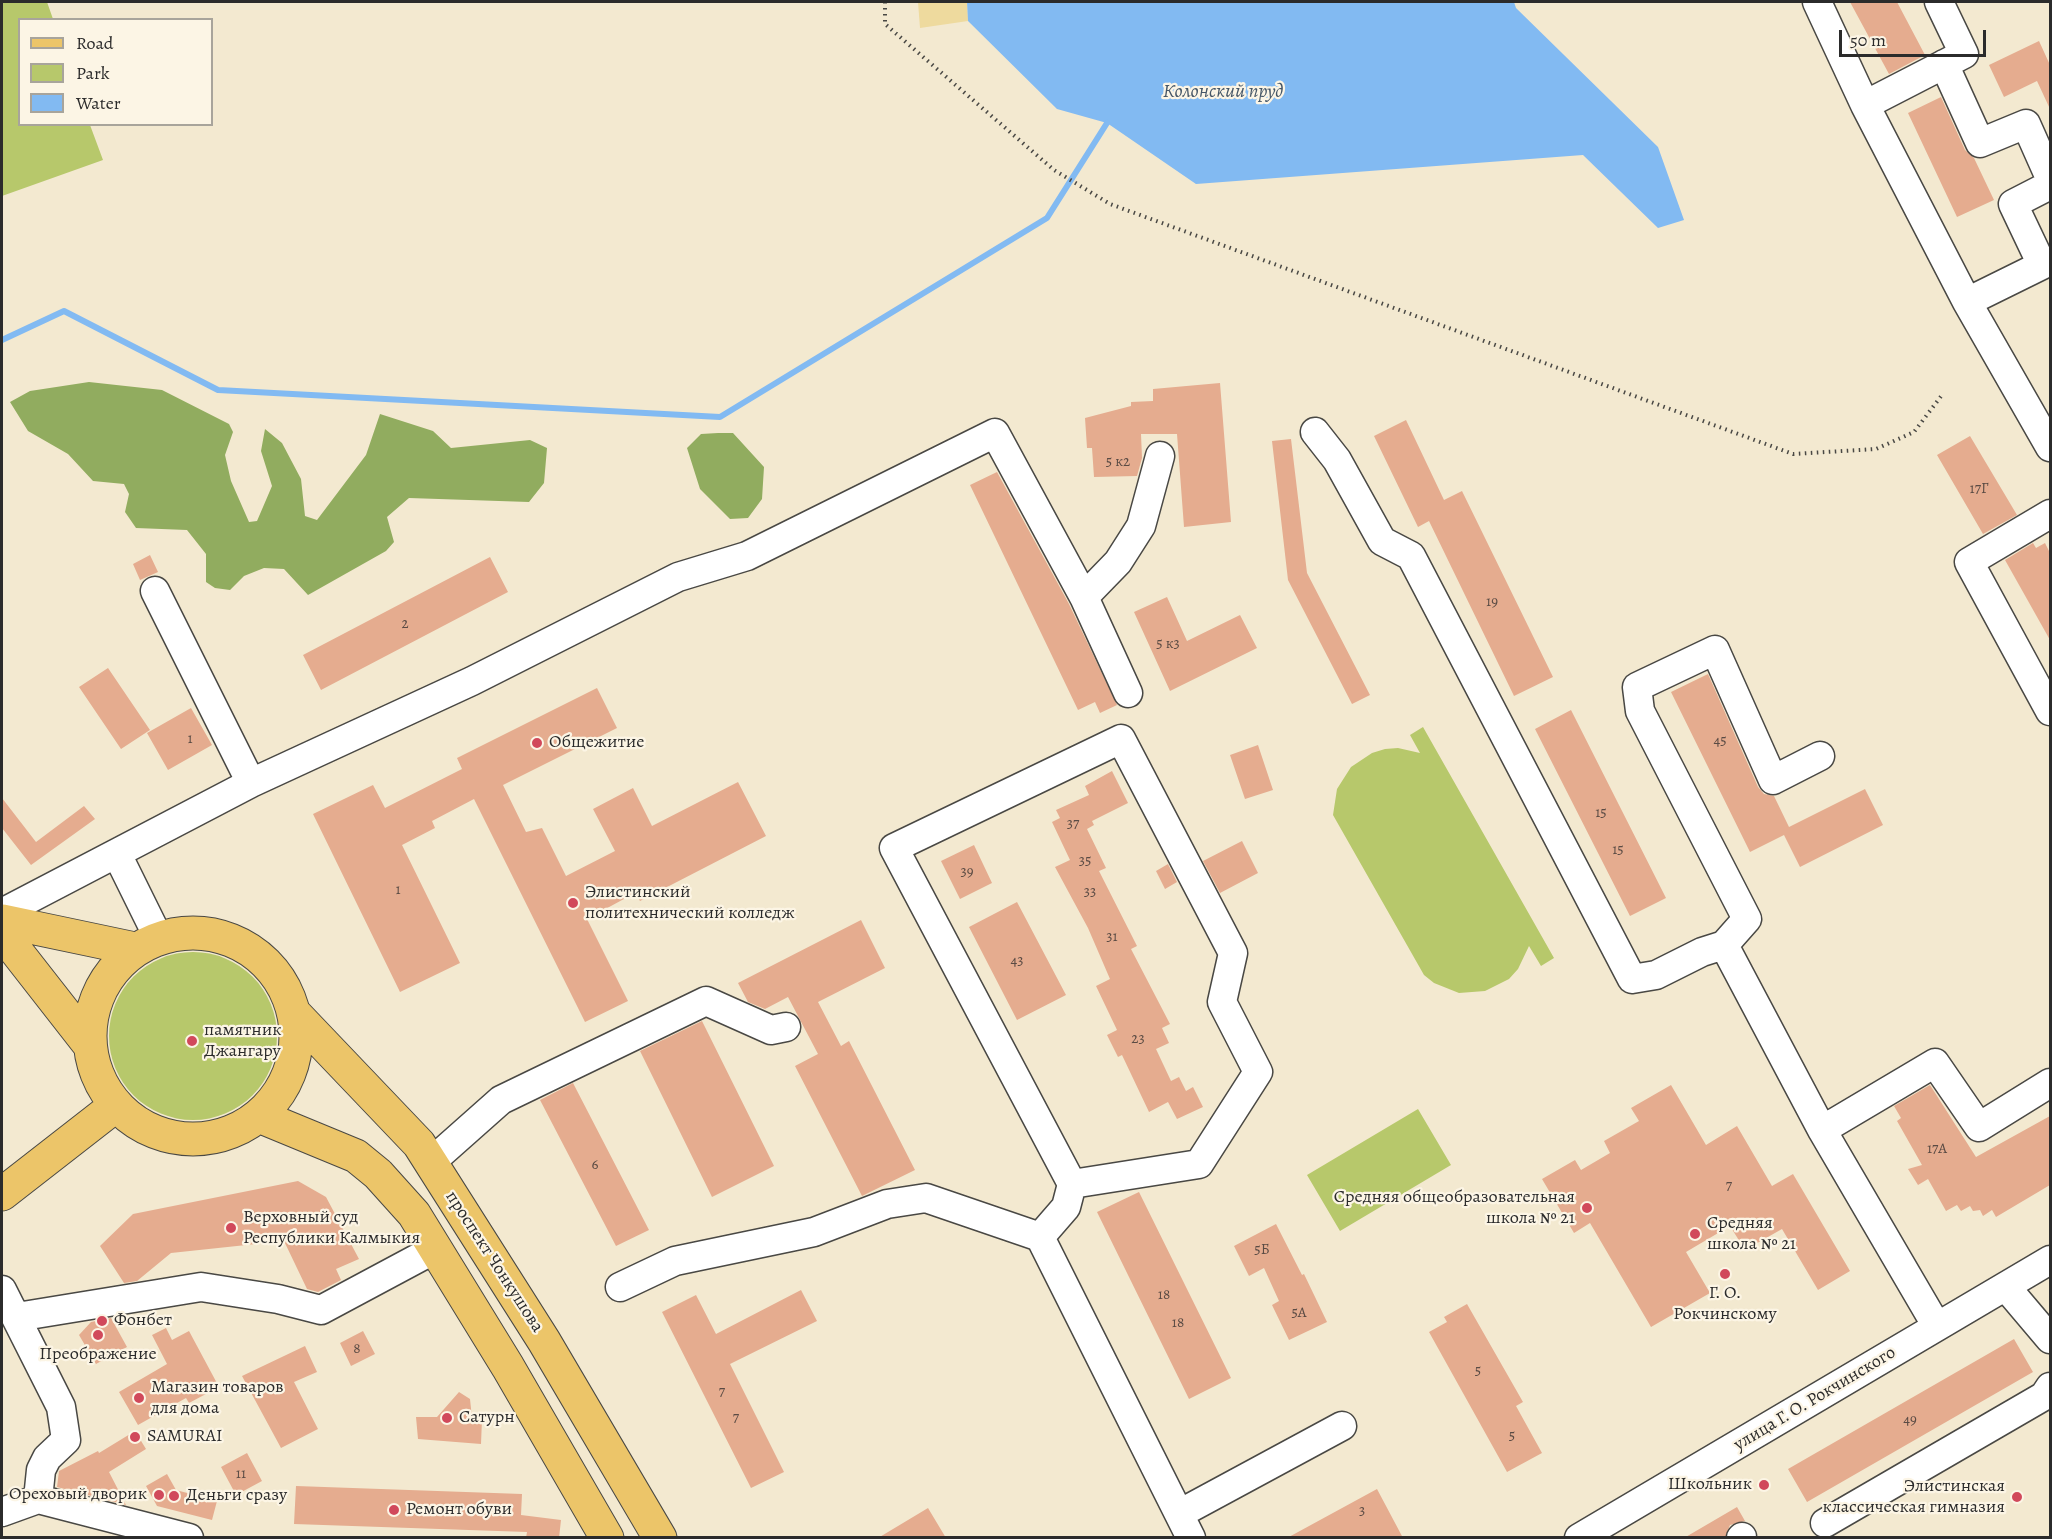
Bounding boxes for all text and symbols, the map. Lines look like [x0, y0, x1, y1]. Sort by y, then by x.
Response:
legend [18, 18, 213, 126]
scale bar [1842, 18, 1989, 56]
text: 50 m [1850, 28, 1886, 52]
text: Road [76, 31, 113, 55]
text: Park [76, 61, 110, 85]
water label: Колонский пруд [1163, 80, 1283, 104]
text: Water [76, 91, 121, 115]
house number: 5 к2 [1106, 453, 1130, 471]
house number: 17Г [1970, 480, 1988, 498]
house number: 19 [1486, 593, 1498, 611]
house number: 2 [401, 615, 409, 633]
house number: 5 к3 [1156, 635, 1180, 653]
house number: 1 [187, 730, 193, 748]
place label: Общежитие [549, 732, 644, 754]
house number: 45 [1713, 732, 1727, 750]
marker: Общежитие [530, 736, 544, 750]
house number: 15 [1595, 804, 1607, 822]
house number: 37 [1067, 815, 1079, 833]
house number: 15 [1612, 841, 1624, 859]
house number: 35 [1079, 852, 1091, 870]
house number: 39 [960, 863, 974, 881]
house number: 1 [395, 881, 401, 899]
place label: Элистинский политехнический колледж [585, 882, 795, 924]
house number: 33 [1084, 883, 1096, 901]
marker: Элистинский политехнический колледж [566, 896, 580, 910]
house number: 31 [1106, 928, 1118, 946]
house number: 43 [1010, 952, 1024, 970]
place label: памятник Джангару [204, 1020, 282, 1062]
house number: 23 [1131, 1030, 1145, 1048]
marker: памятник Джангару [185, 1034, 199, 1048]
house number: 17А [1927, 1140, 1947, 1158]
house number: 6 [592, 1156, 598, 1174]
house number: 7 [1726, 1177, 1732, 1195]
street label: проспект Чонкушова [440, 1187, 548, 1337]
place label: Средняя общеобразовательная школа № 21 [1334, 1187, 1575, 1230]
marker: Средняя общеобразовательная школа № 21 [1580, 1201, 1594, 1215]
place label: Верховный суд Республики Калмыкия [243, 1207, 420, 1250]
place label: Средняя школа № 21 [1707, 1213, 1796, 1256]
marker: Верховный суд Республики Калмыкия [224, 1221, 238, 1235]
marker: Средняя школа № 21 [1688, 1227, 1702, 1241]
house number: 5Б [1254, 1241, 1270, 1259]
marker: Г. О. Рокчинскому [1718, 1267, 1732, 1281]
place label: Г. О. Рокчинскому [1673, 1283, 1777, 1326]
house number: 18 [1158, 1286, 1170, 1304]
house number: 5А [1291, 1304, 1307, 1322]
place label: Фонбет [114, 1310, 172, 1332]
marker: Фонбет [95, 1314, 109, 1328]
house number: 18 [1172, 1314, 1184, 1332]
marker: Преображение [91, 1328, 105, 1342]
house number: 8 [353, 1340, 361, 1358]
street label: улица Г. О. Рокчинского [1730, 1342, 1900, 1456]
place label: Преображение [39, 1344, 157, 1366]
house number: 5 [1475, 1362, 1481, 1380]
place label: Магазин товаров для дома [151, 1377, 284, 1420]
house number: 7 [719, 1383, 725, 1401]
marker: Магазин товаров для дома [132, 1391, 146, 1405]
place label: Сатурн [459, 1407, 515, 1429]
house number: 7 [733, 1409, 739, 1427]
marker: Сатурн [440, 1411, 454, 1425]
house number: 49 [1903, 1411, 1917, 1429]
place label: SAMURAI [147, 1426, 223, 1448]
house number: 5 [1509, 1427, 1515, 1445]
marker: SAMURAI [128, 1430, 142, 1444]
house number: 11 [236, 1465, 246, 1483]
place label: Школьник [1668, 1474, 1752, 1496]
place label: Элистинская классическая гимназия [1823, 1476, 2005, 1518]
marker: Школьник [1757, 1478, 1771, 1492]
place label: Ореховый дворик [9, 1484, 147, 1506]
place label: Деньги сразу [186, 1485, 287, 1507]
marker: Ореховый дворик [152, 1488, 166, 1502]
marker: Деньги сразу [167, 1489, 181, 1503]
marker: Элистинская классическая гимназия [2010, 1490, 2024, 1504]
place label: Ремонт обуви [406, 1499, 512, 1521]
house number: 3 [1359, 1502, 1365, 1520]
marker: Ремонт обуви [387, 1503, 401, 1517]

